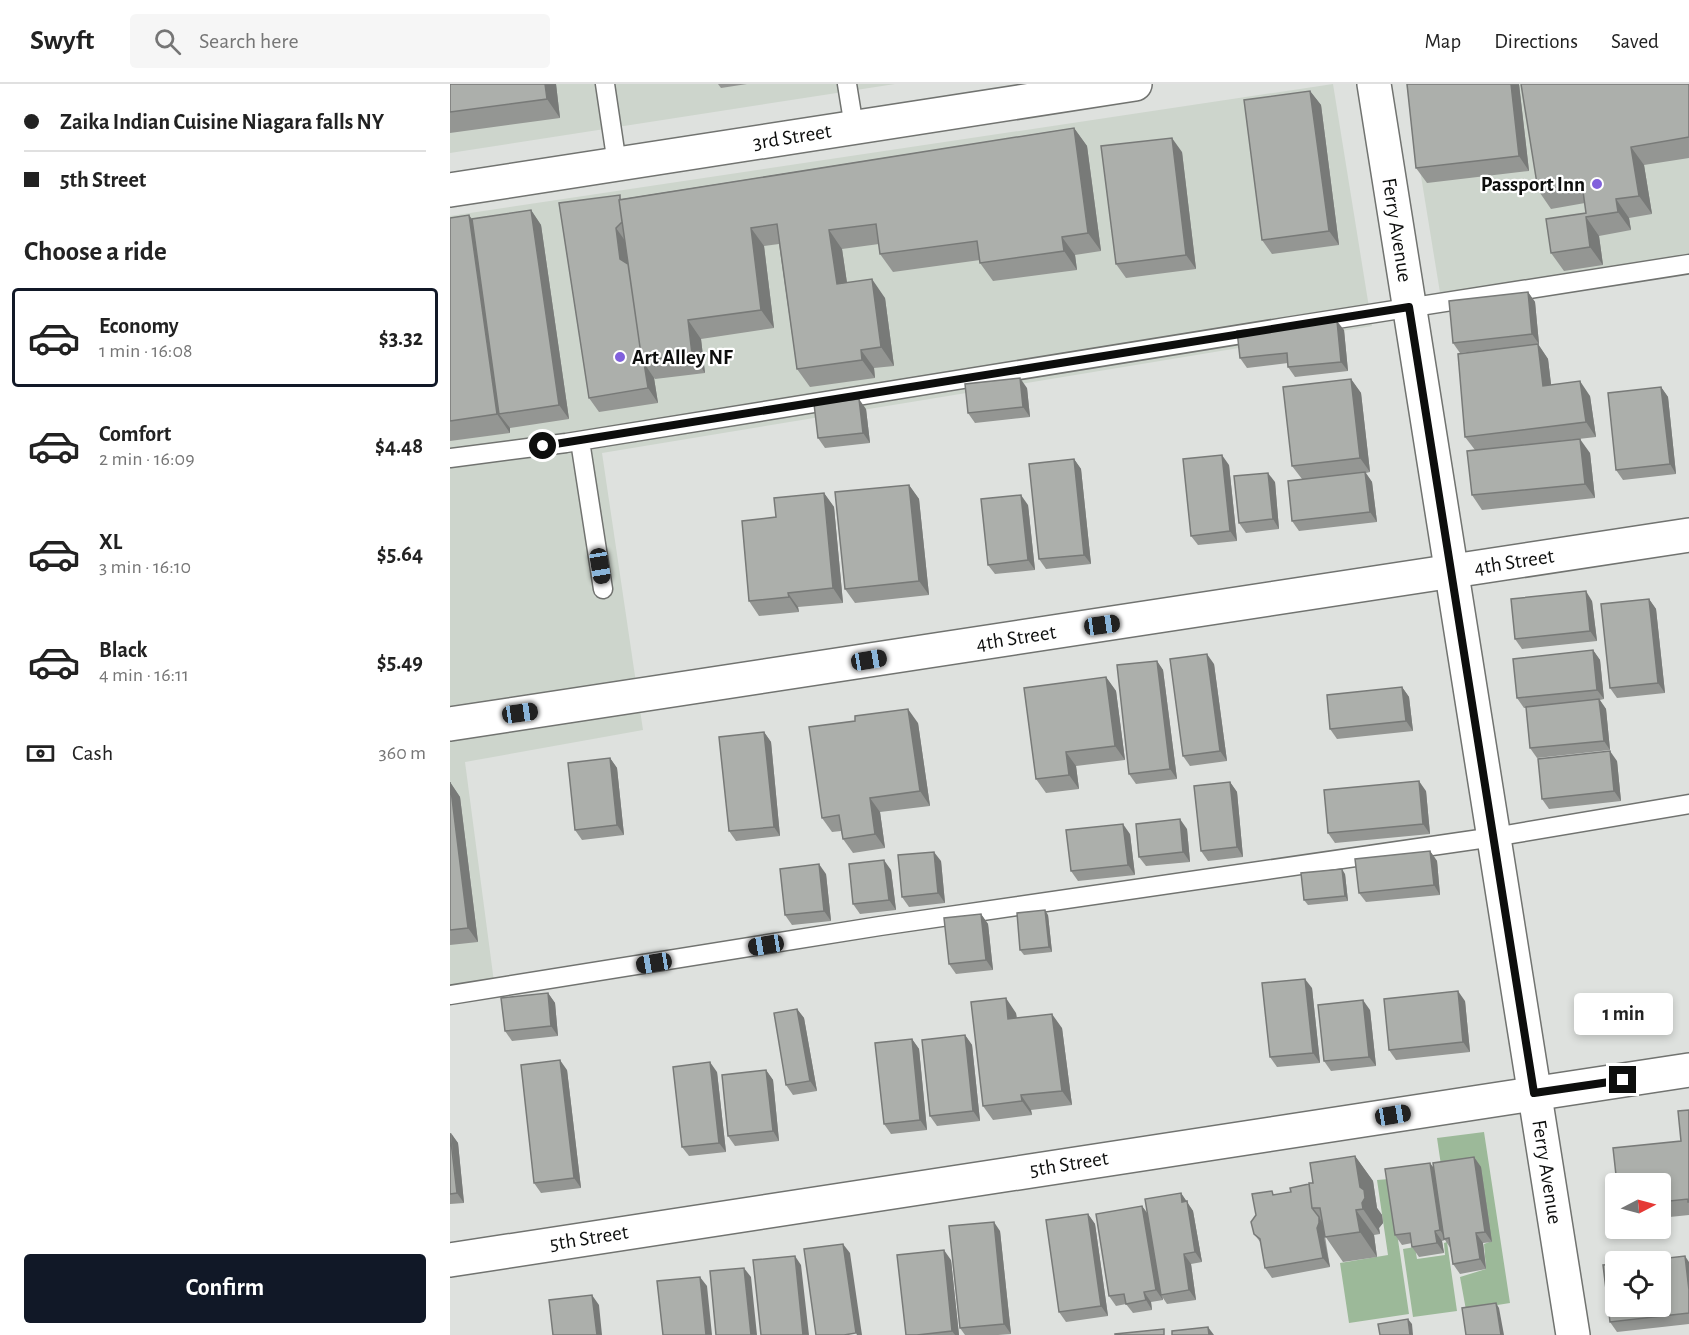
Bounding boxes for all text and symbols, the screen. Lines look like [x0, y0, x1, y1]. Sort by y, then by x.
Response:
search box [130, 14, 550, 68]
icon: search [151, 25, 184, 58]
text: Swyft [30, 27, 94, 55]
text: Search here [199, 30, 299, 52]
text: Map [1425, 31, 1461, 52]
text: Directions [1494, 31, 1578, 52]
text: Saved [1611, 31, 1659, 52]
text: Zaika Indian Cuisine Niagara falls NY [60, 111, 384, 133]
street label: 3rd Street [751, 120, 833, 154]
text: 5th Street [60, 169, 146, 191]
place label: Passport Inn [1481, 174, 1585, 195]
street label: Ferry Avenue [1378, 176, 1416, 284]
marker: Passport Inn [1590, 177, 1604, 191]
text: Choose a ride [24, 238, 167, 265]
icon: car [27, 311, 81, 365]
text: Economy [99, 315, 179, 337]
text: $3.32 [379, 327, 423, 349]
text: 1 min · 16:08 [99, 341, 192, 361]
place label: Art Alley NF [632, 347, 733, 368]
marker: Art Alley NF [613, 350, 627, 364]
icon: car [27, 419, 81, 473]
text: Comfort [99, 423, 171, 445]
route start [529, 432, 556, 459]
text: $4.48 [375, 435, 423, 457]
text: 2 min · 16:09 [99, 449, 195, 469]
icon: car [27, 527, 81, 581]
text: XL [99, 531, 122, 553]
text: $5.64 [377, 543, 423, 565]
street label: 4th Street [1473, 545, 1556, 579]
car [588, 547, 612, 585]
text: 3 min · 16:10 [99, 557, 191, 577]
car [1083, 614, 1121, 636]
street label: 4th Street [975, 621, 1058, 655]
icon: car [27, 635, 81, 689]
text: Black [99, 639, 147, 661]
car [850, 648, 888, 672]
text: $5.49 [377, 651, 423, 673]
text: 4 min · 16:11 [99, 665, 189, 685]
car [501, 702, 539, 724]
icon: cash [24, 737, 57, 770]
text: Cash [72, 742, 113, 764]
text: 360 m [379, 743, 426, 763]
car [747, 933, 785, 957]
car [635, 951, 673, 975]
callout: 1 min [1574, 993, 1672, 1035]
text: 1 min [1602, 1004, 1645, 1024]
route end [1609, 1066, 1636, 1093]
car [1374, 1103, 1412, 1127]
street label: Ferry Avenue [1528, 1118, 1566, 1226]
street label: 5th Street [1028, 1147, 1110, 1181]
north arrow [1605, 1173, 1671, 1239]
map controls [1605, 1173, 1671, 1317]
street label: 5th Street [548, 1221, 630, 1255]
button: locate [1605, 1251, 1671, 1317]
button: Confirm [24, 1254, 426, 1323]

